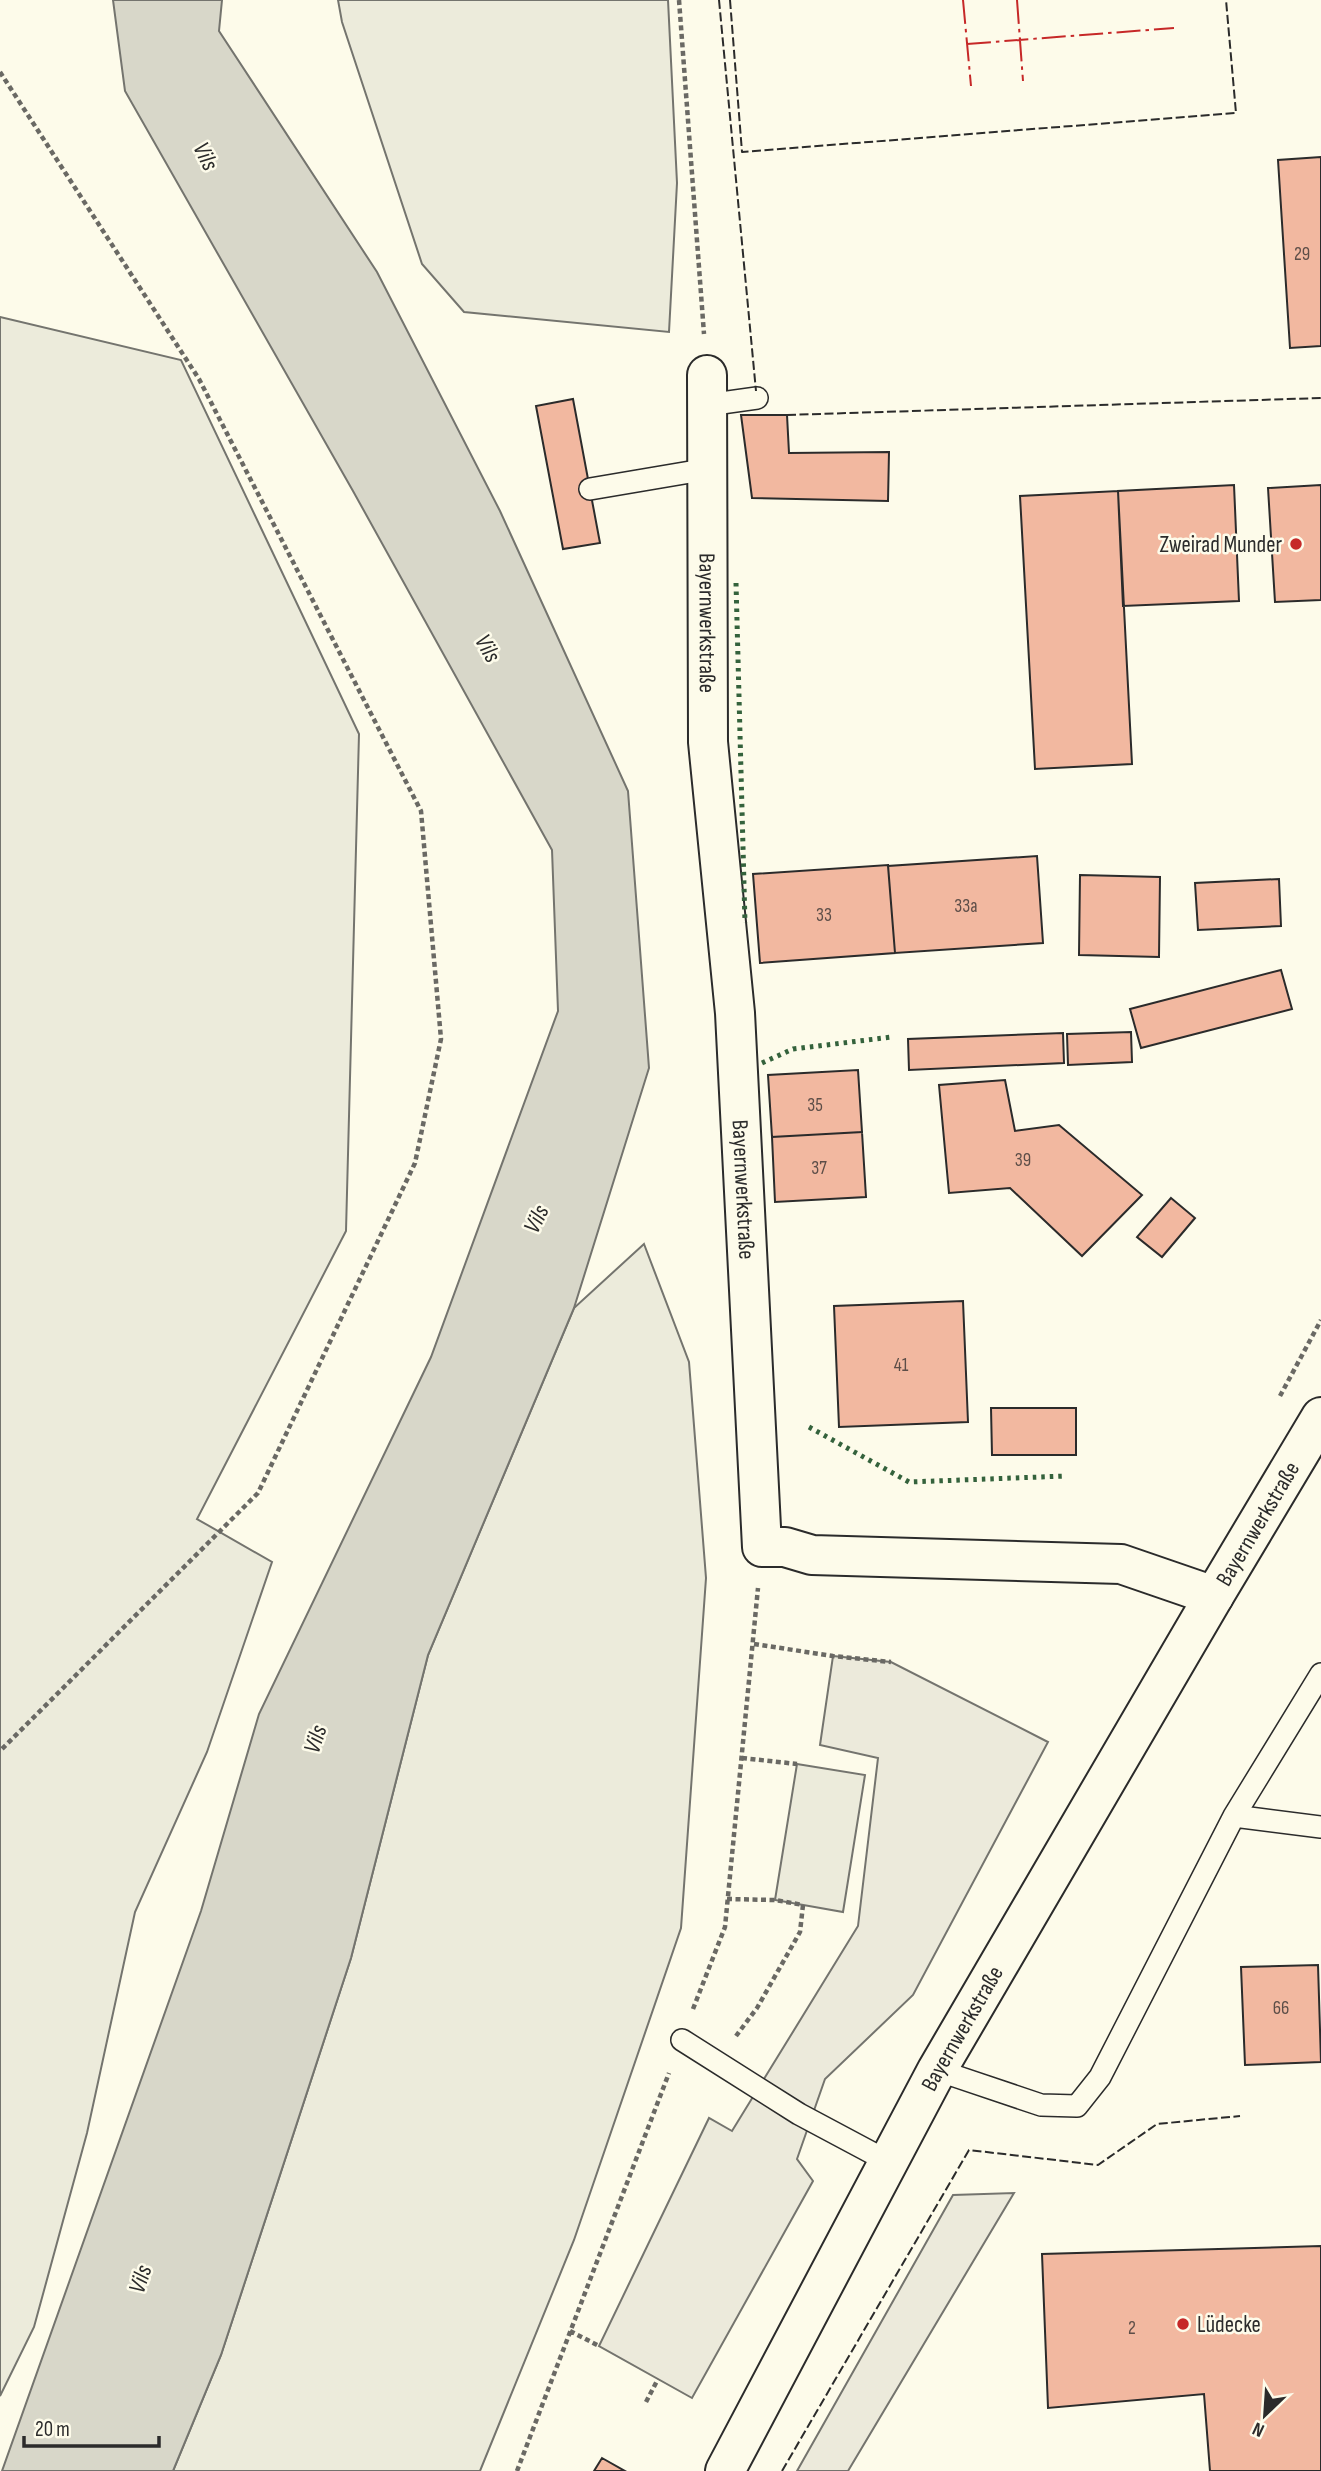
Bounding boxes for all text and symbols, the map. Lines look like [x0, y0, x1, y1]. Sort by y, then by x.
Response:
water label: Vils [186, 137, 225, 176]
house number: 29 [1294, 243, 1310, 266]
place label: Zweirad Munder [1160, 531, 1282, 559]
marker: Zweirad Munder [1288, 536, 1304, 552]
street label: Bayernwerkstraße [692, 553, 721, 693]
water label: Vils [468, 629, 507, 668]
house number: 33a [954, 895, 978, 918]
house number: 33 [816, 904, 832, 927]
house number: 35 [807, 1094, 823, 1117]
street label: Bayernwerkstraße [725, 1119, 760, 1260]
house number: 39 [1015, 1149, 1031, 1172]
house number: 37 [811, 1157, 827, 1180]
water label: Vils [517, 1200, 556, 1238]
house number: 41 [894, 1354, 909, 1377]
street label: Bayernwerkstraße [1210, 1457, 1306, 1591]
water label: Vils [297, 1721, 334, 1757]
street label: Bayernwerkstraße [915, 1961, 1010, 2096]
house number: 66 [1273, 1997, 1289, 2020]
water label: Vils [122, 2261, 159, 2297]
place label: Lüdecke [1197, 2311, 1261, 2339]
marker: Lüdecke [1175, 2316, 1191, 2332]
house number: 2 [1128, 2317, 1136, 2340]
north arrow [1230, 2380, 1300, 2450]
scale bar [24, 2404, 159, 2448]
text: N [1249, 2416, 1268, 2442]
text: 20 m [35, 2417, 70, 2442]

